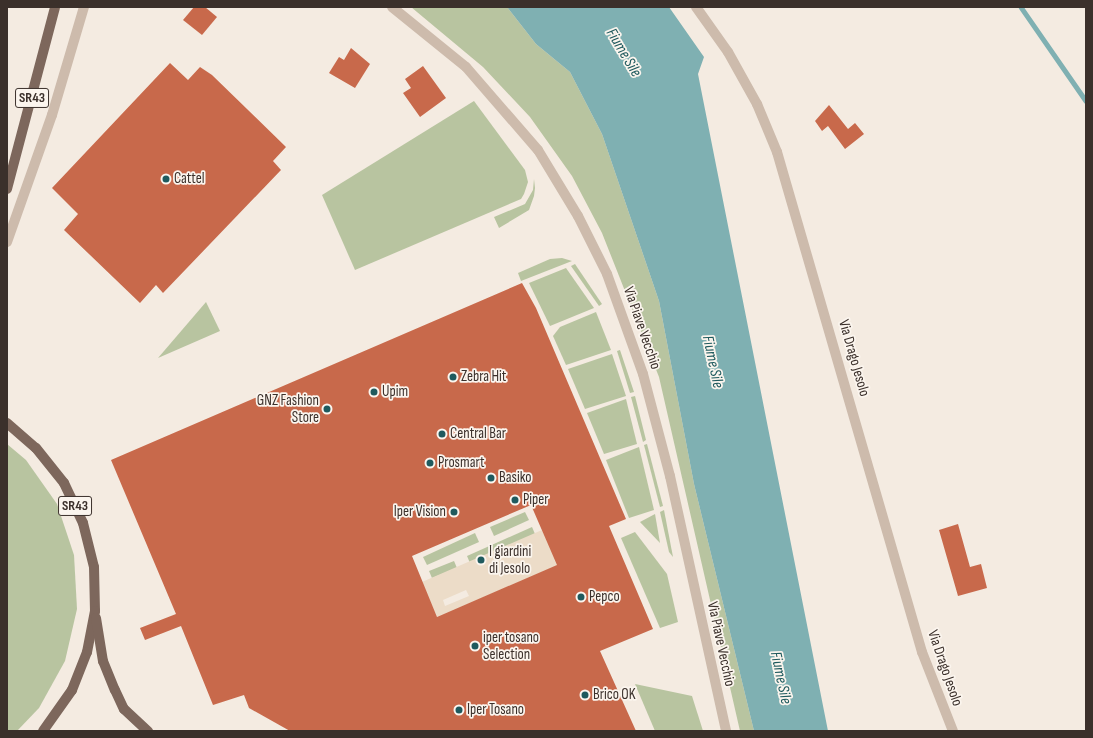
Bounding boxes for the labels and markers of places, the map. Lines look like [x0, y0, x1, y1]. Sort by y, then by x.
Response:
place label: Cattel [174, 170, 205, 188]
marker: Cattel [161, 174, 171, 184]
place label: Zebra Hit [461, 368, 506, 386]
marker: Zebra Hit [448, 372, 458, 382]
place label: Upim [382, 383, 408, 401]
marker: Upim [369, 387, 379, 397]
place label: GNZ Fashion Store [257, 391, 319, 426]
marker: GNZ Fashion Store [322, 404, 332, 414]
place label: Central Bar [450, 425, 506, 443]
marker: Central Bar [437, 429, 447, 439]
place label: Prosmart [438, 454, 484, 472]
marker: Prosmart [425, 458, 435, 468]
place label: Basiko [499, 469, 531, 487]
marker: Basiko [486, 473, 496, 483]
place label: Piper [523, 491, 549, 509]
marker: Piper [510, 495, 520, 505]
place label: Iper Vision [394, 503, 446, 521]
marker: Iper Vision [449, 507, 459, 517]
place label: I giardini di Jesolo [489, 542, 531, 577]
marker: I giardini di Jesolo [476, 555, 486, 565]
place label: Pepco [589, 588, 620, 606]
marker: Pepco [576, 592, 586, 602]
place label: iper tosano Selection [483, 628, 539, 663]
marker: iper tosano Selection [470, 641, 480, 651]
place label: Brico OK [593, 686, 636, 704]
marker: Brico OK [580, 690, 590, 700]
place label: Iper Tosano [467, 701, 524, 719]
marker: Iper Tosano [454, 705, 464, 715]

